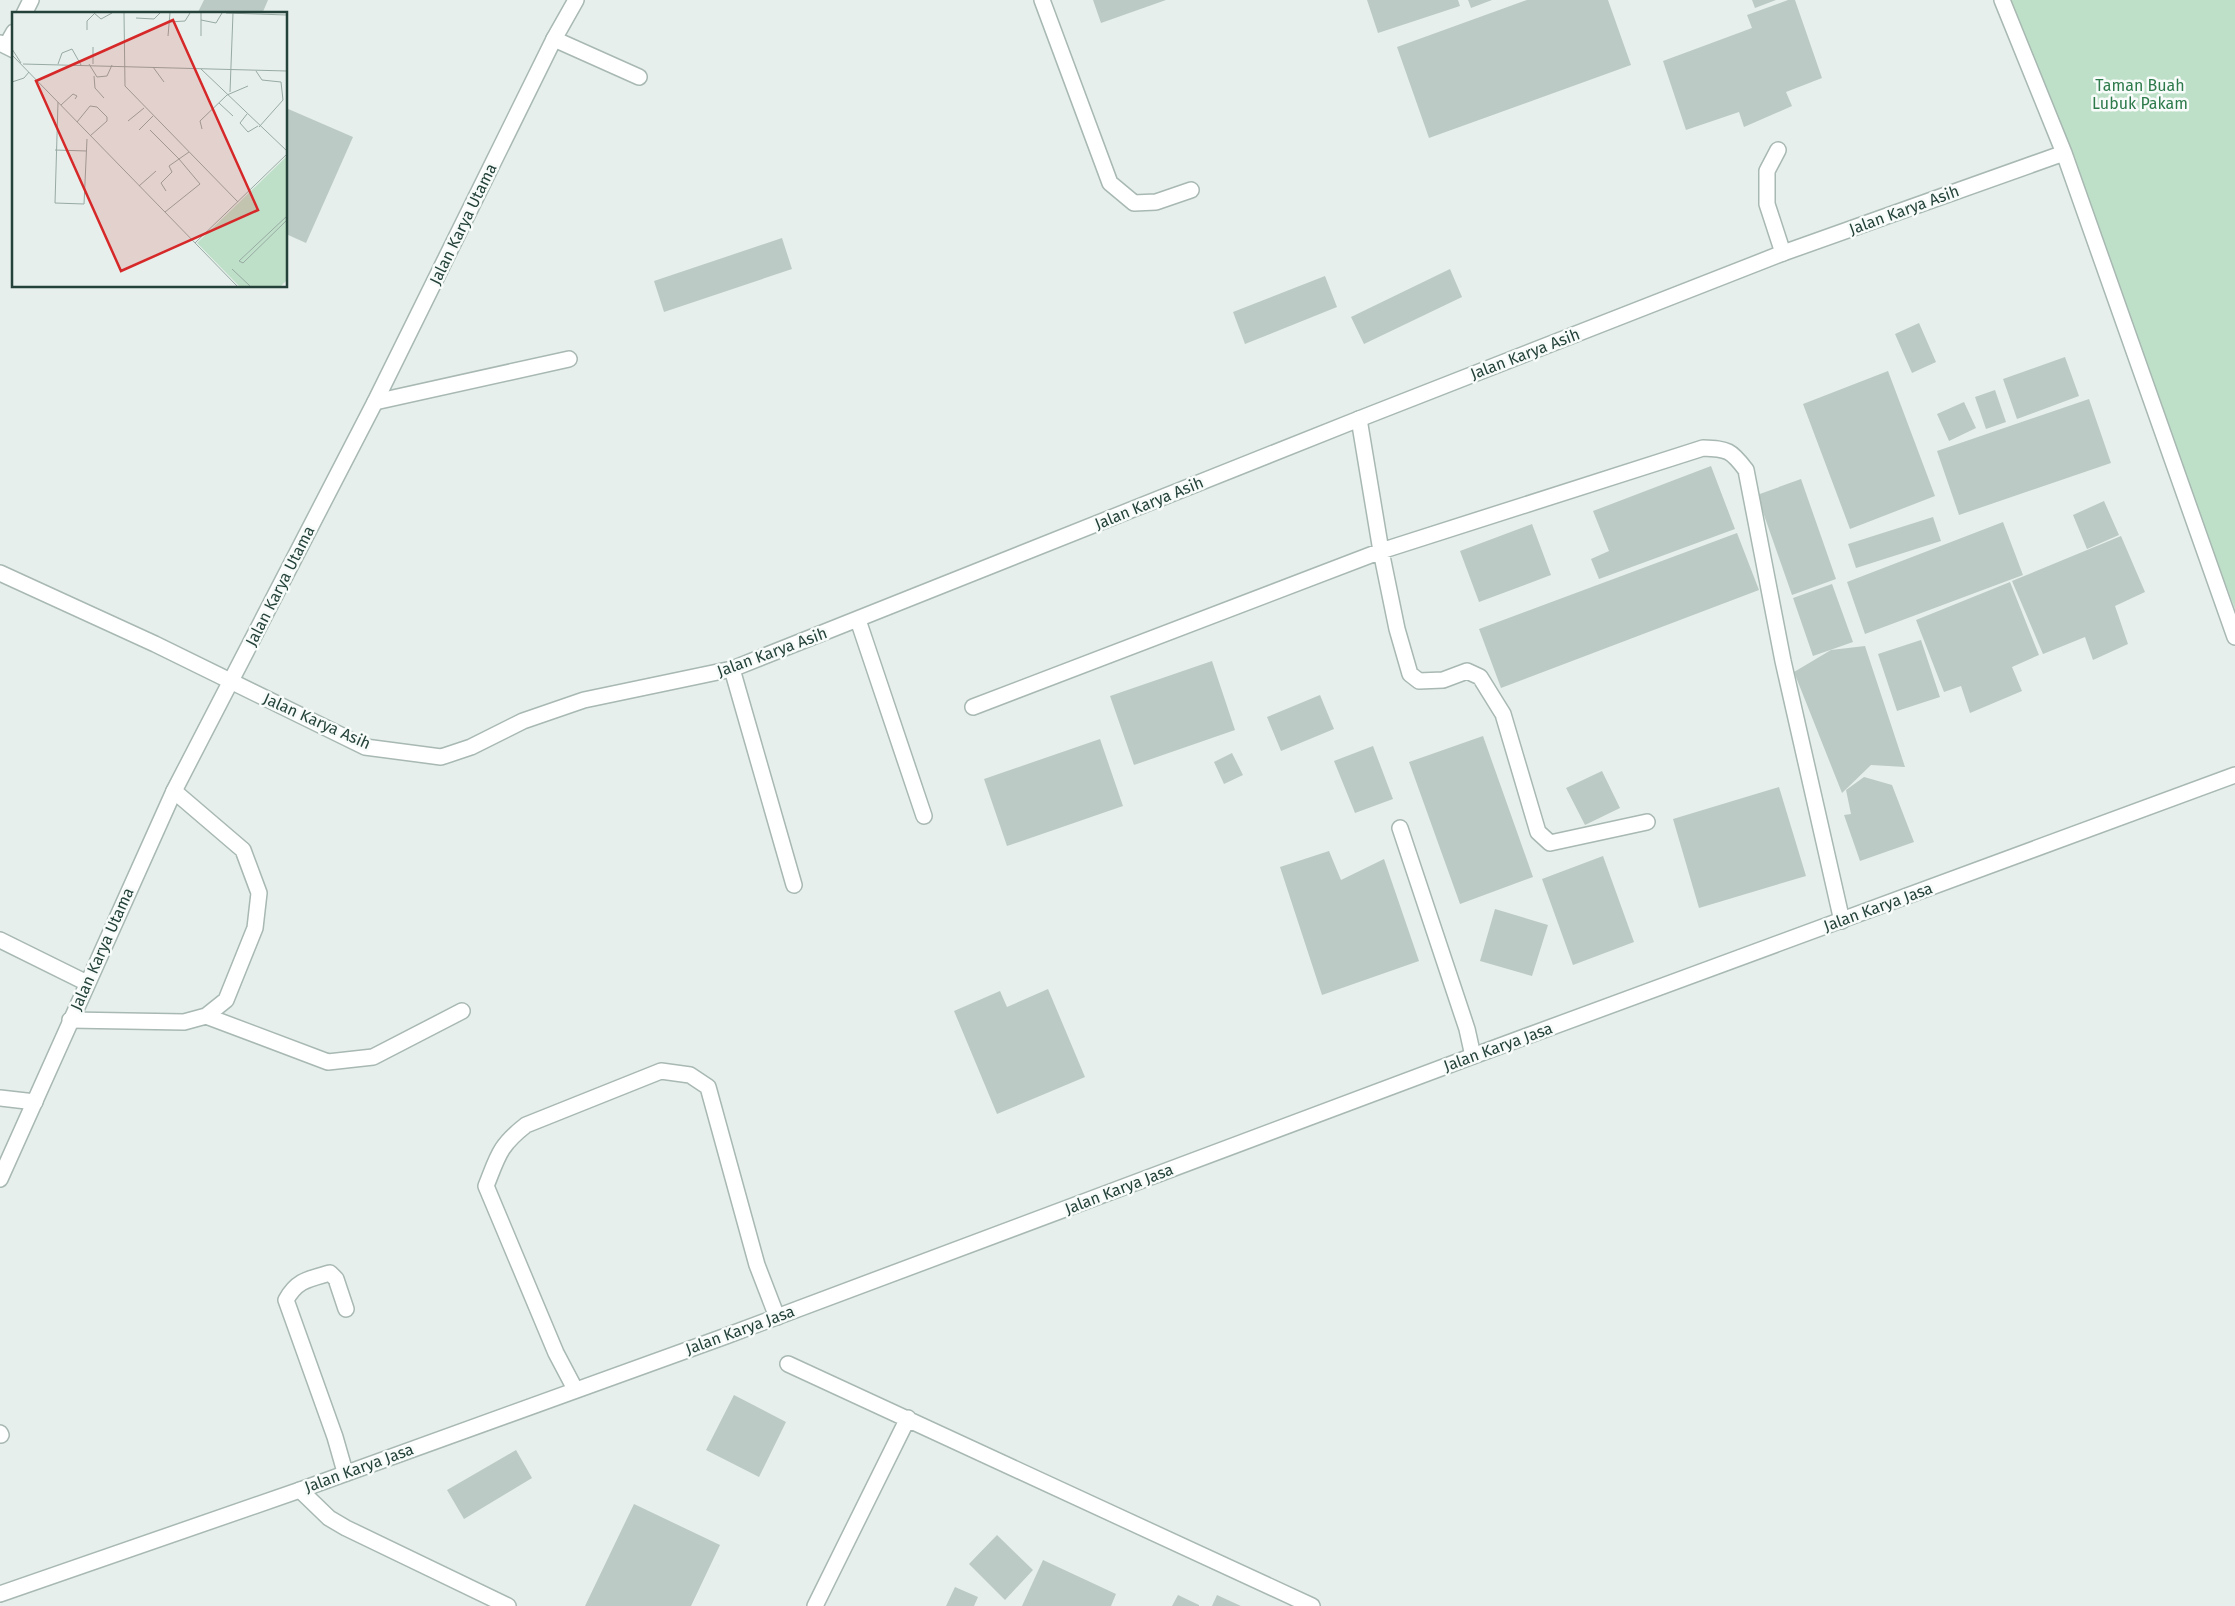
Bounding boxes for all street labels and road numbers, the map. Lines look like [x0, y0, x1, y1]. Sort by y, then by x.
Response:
street label: Jalan Karya Utama [425, 160, 501, 288]
street label: Jalan Karya Asih [1846, 181, 1962, 239]
street label: Jalan Karya Asih [1468, 324, 1582, 384]
street label: Jalan Karya Asih [1092, 473, 1206, 533]
street label: Jalan Karya Utama [241, 523, 319, 649]
street label: Jalan Karya Asih [714, 623, 830, 681]
street label: Jalan Karya Asih [260, 689, 374, 753]
street label: Jalan Karya Jasa [1821, 878, 1935, 936]
street label: Jalan Karya Utama [66, 885, 138, 1013]
street label: Jalan Karya Jasa [1441, 1018, 1555, 1076]
street label: Jalan Karya Jasa [1062, 1160, 1176, 1218]
street label: Jalan Karya Jasa [683, 1301, 797, 1359]
street label: Jalan Karya Jasa [302, 1439, 416, 1497]

